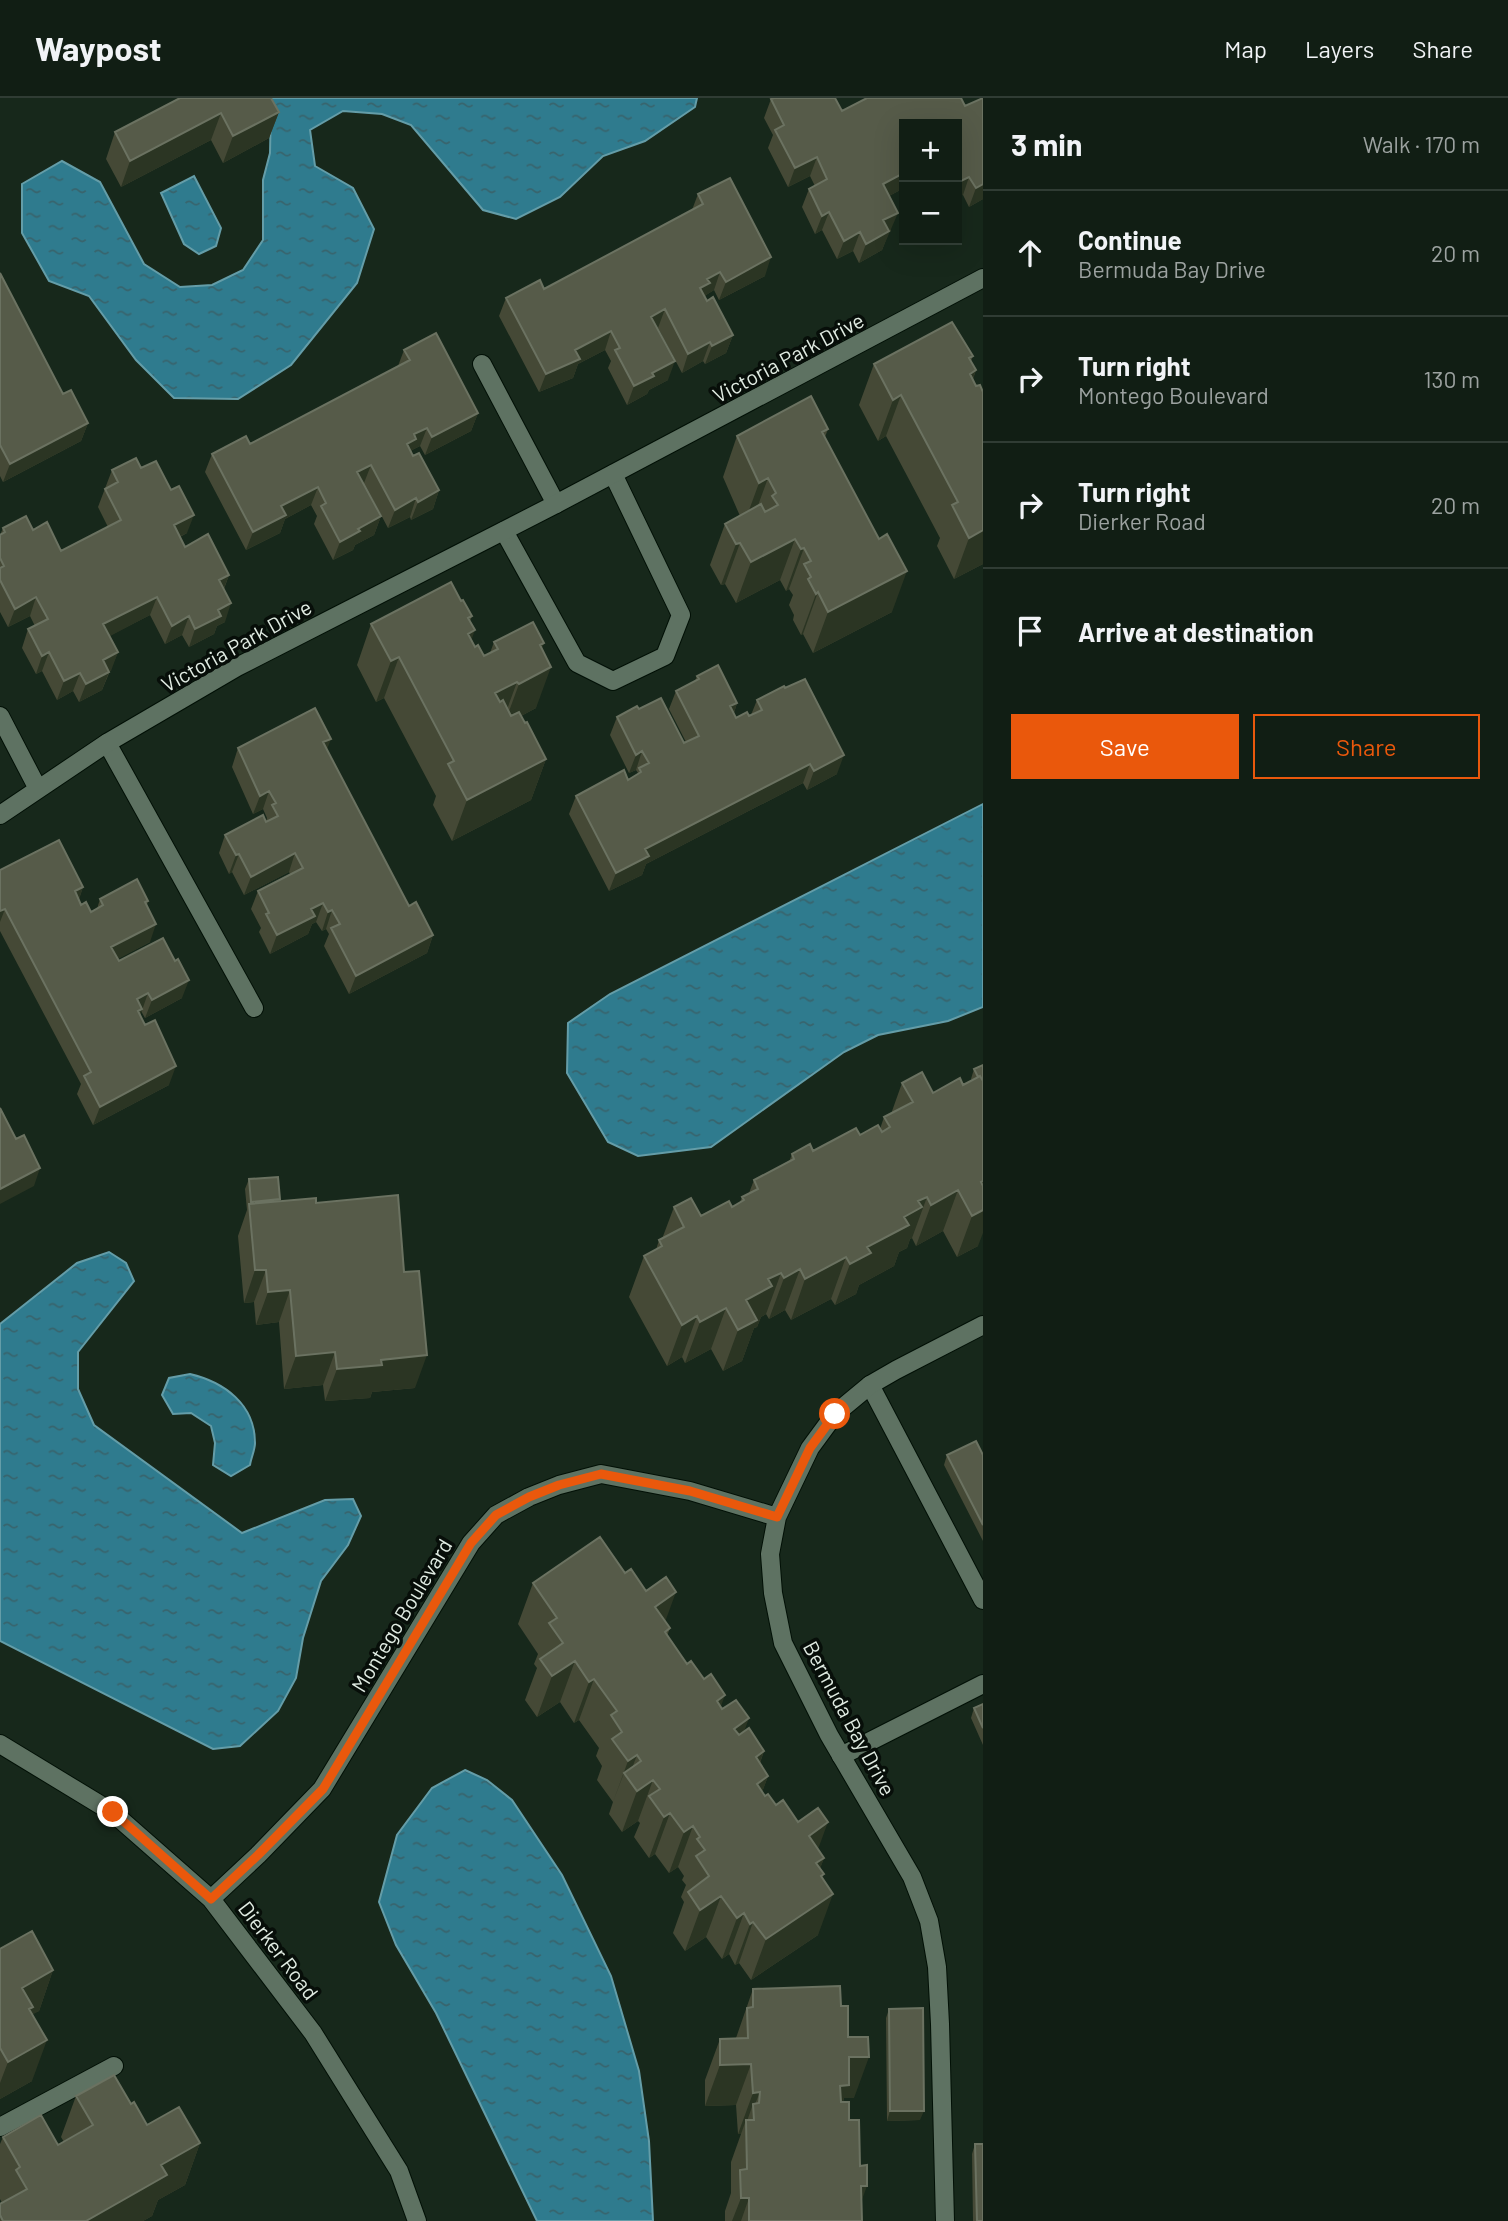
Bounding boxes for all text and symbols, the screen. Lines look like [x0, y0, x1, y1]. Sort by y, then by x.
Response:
text: Waypost [35, 28, 162, 68]
text: Map [1224, 34, 1267, 63]
text: Layers [1305, 34, 1374, 63]
text: Share [1412, 34, 1473, 63]
map controls [899, 119, 962, 245]
button: + [899, 119, 962, 182]
text: 3 min [1011, 126, 1082, 162]
text: Walk · 170 m [1363, 130, 1480, 158]
button: − [899, 182, 962, 245]
text: Continue [1078, 224, 1182, 255]
icon: ahead [1011, 234, 1049, 272]
text: 20 m [1431, 239, 1480, 267]
text: Bermuda Bay Drive [1078, 255, 1266, 283]
street label: Victoria Park Drive [708, 307, 868, 407]
text: Turn right [1078, 350, 1191, 381]
icon: right [1011, 360, 1049, 398]
text: 130 m [1423, 365, 1480, 393]
text: Montego Boulevard [1078, 381, 1269, 409]
text: Turn right [1078, 476, 1191, 507]
icon: right [1011, 486, 1049, 524]
text: 20 m [1431, 491, 1480, 519]
text: Dierker Road [1078, 507, 1206, 535]
street label: Victoria Park Drive [157, 593, 315, 697]
icon: arrive [1011, 612, 1049, 650]
text: Arrive at destination [1078, 616, 1314, 647]
button: Save [1011, 714, 1239, 779]
button: Share [1253, 714, 1480, 779]
route start [819, 1398, 850, 1429]
street label: Montego Boulevard [345, 1534, 457, 1696]
street label: Bermuda Bay Drive [799, 1636, 901, 1800]
route end [97, 1796, 128, 1827]
street label: Dierker Road [234, 1896, 324, 2004]

